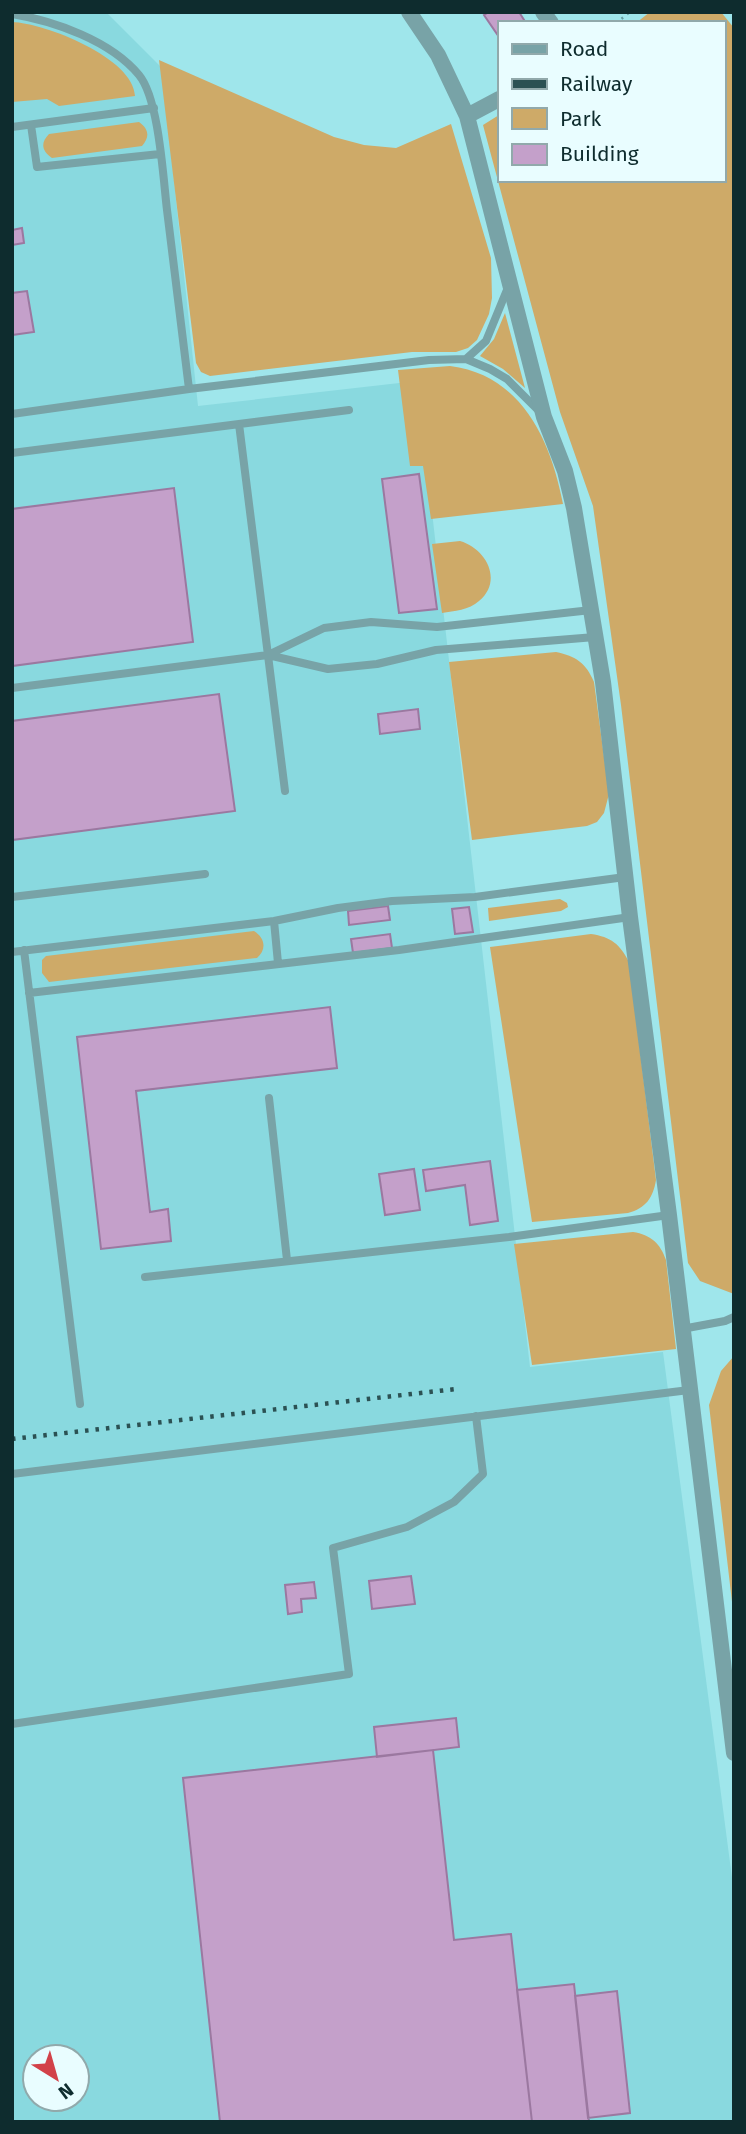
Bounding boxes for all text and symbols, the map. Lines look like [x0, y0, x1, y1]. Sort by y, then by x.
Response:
legend [498, 21, 725, 182]
text: Road [560, 36, 608, 62]
text: Railway [560, 71, 633, 97]
text: Park [560, 106, 602, 132]
text: Building [560, 141, 639, 167]
north arrow [21, 2043, 91, 2113]
text: N [54, 2078, 78, 2104]

